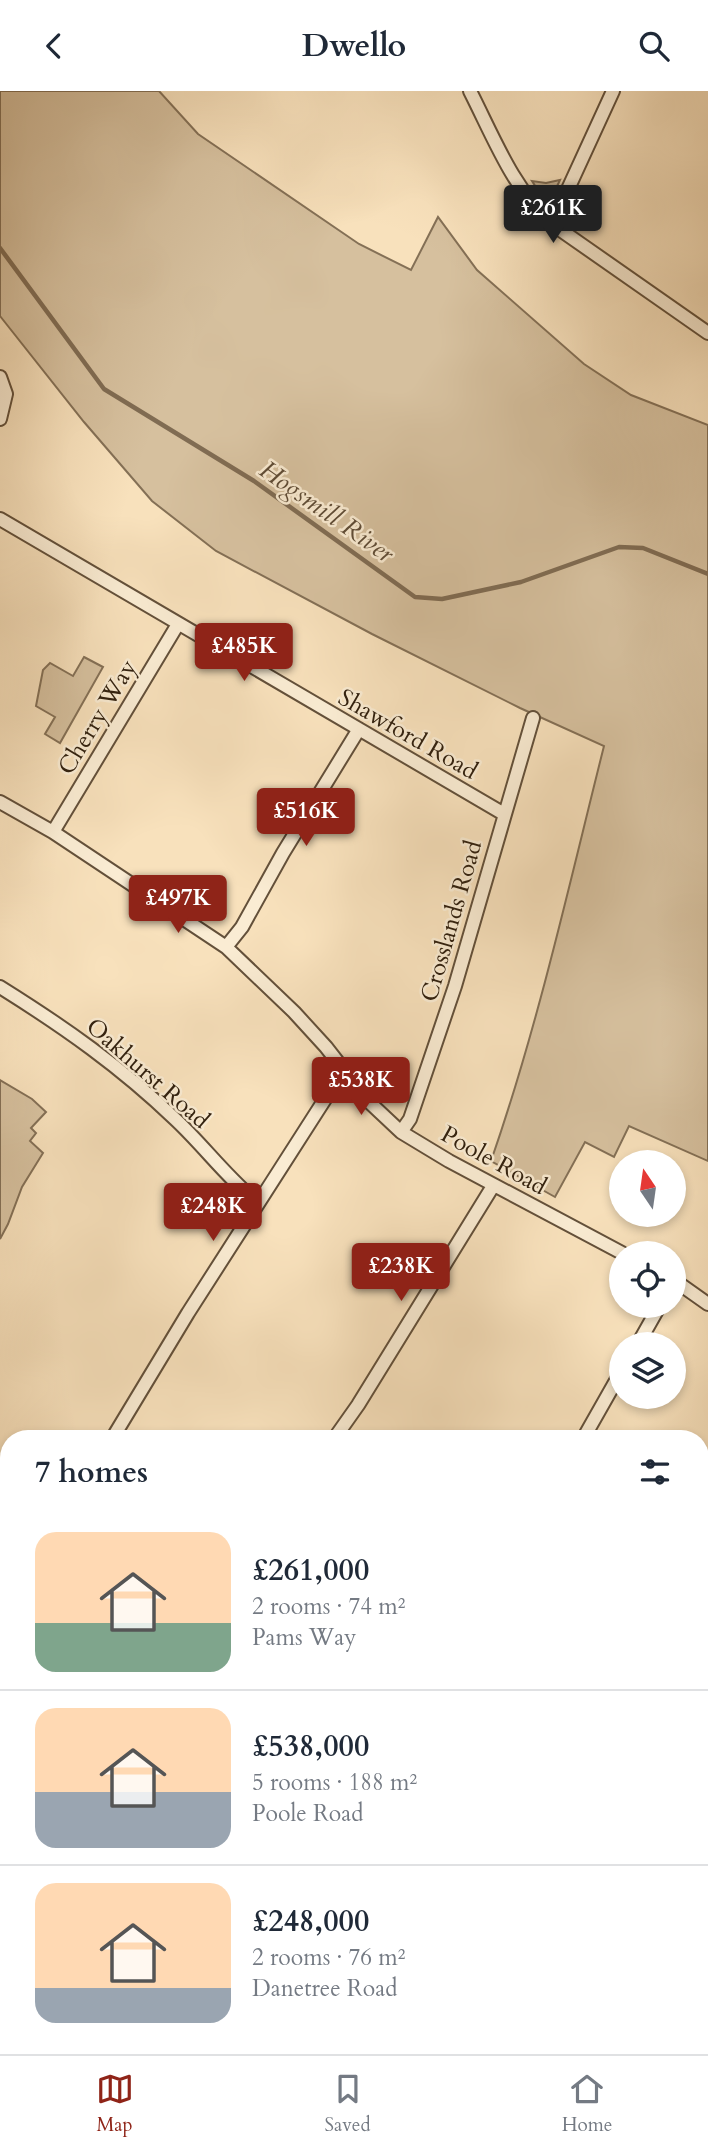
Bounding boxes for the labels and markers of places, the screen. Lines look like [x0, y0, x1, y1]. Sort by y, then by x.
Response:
pin: £261K [504, 185, 602, 245]
pin: £485K [195, 623, 293, 683]
pin: £516K [257, 789, 355, 848]
pin: £497K [129, 875, 227, 935]
pin: £538K [312, 1058, 410, 1117]
pin: £248K [164, 1183, 262, 1243]
pin: £238K [352, 1243, 450, 1303]

